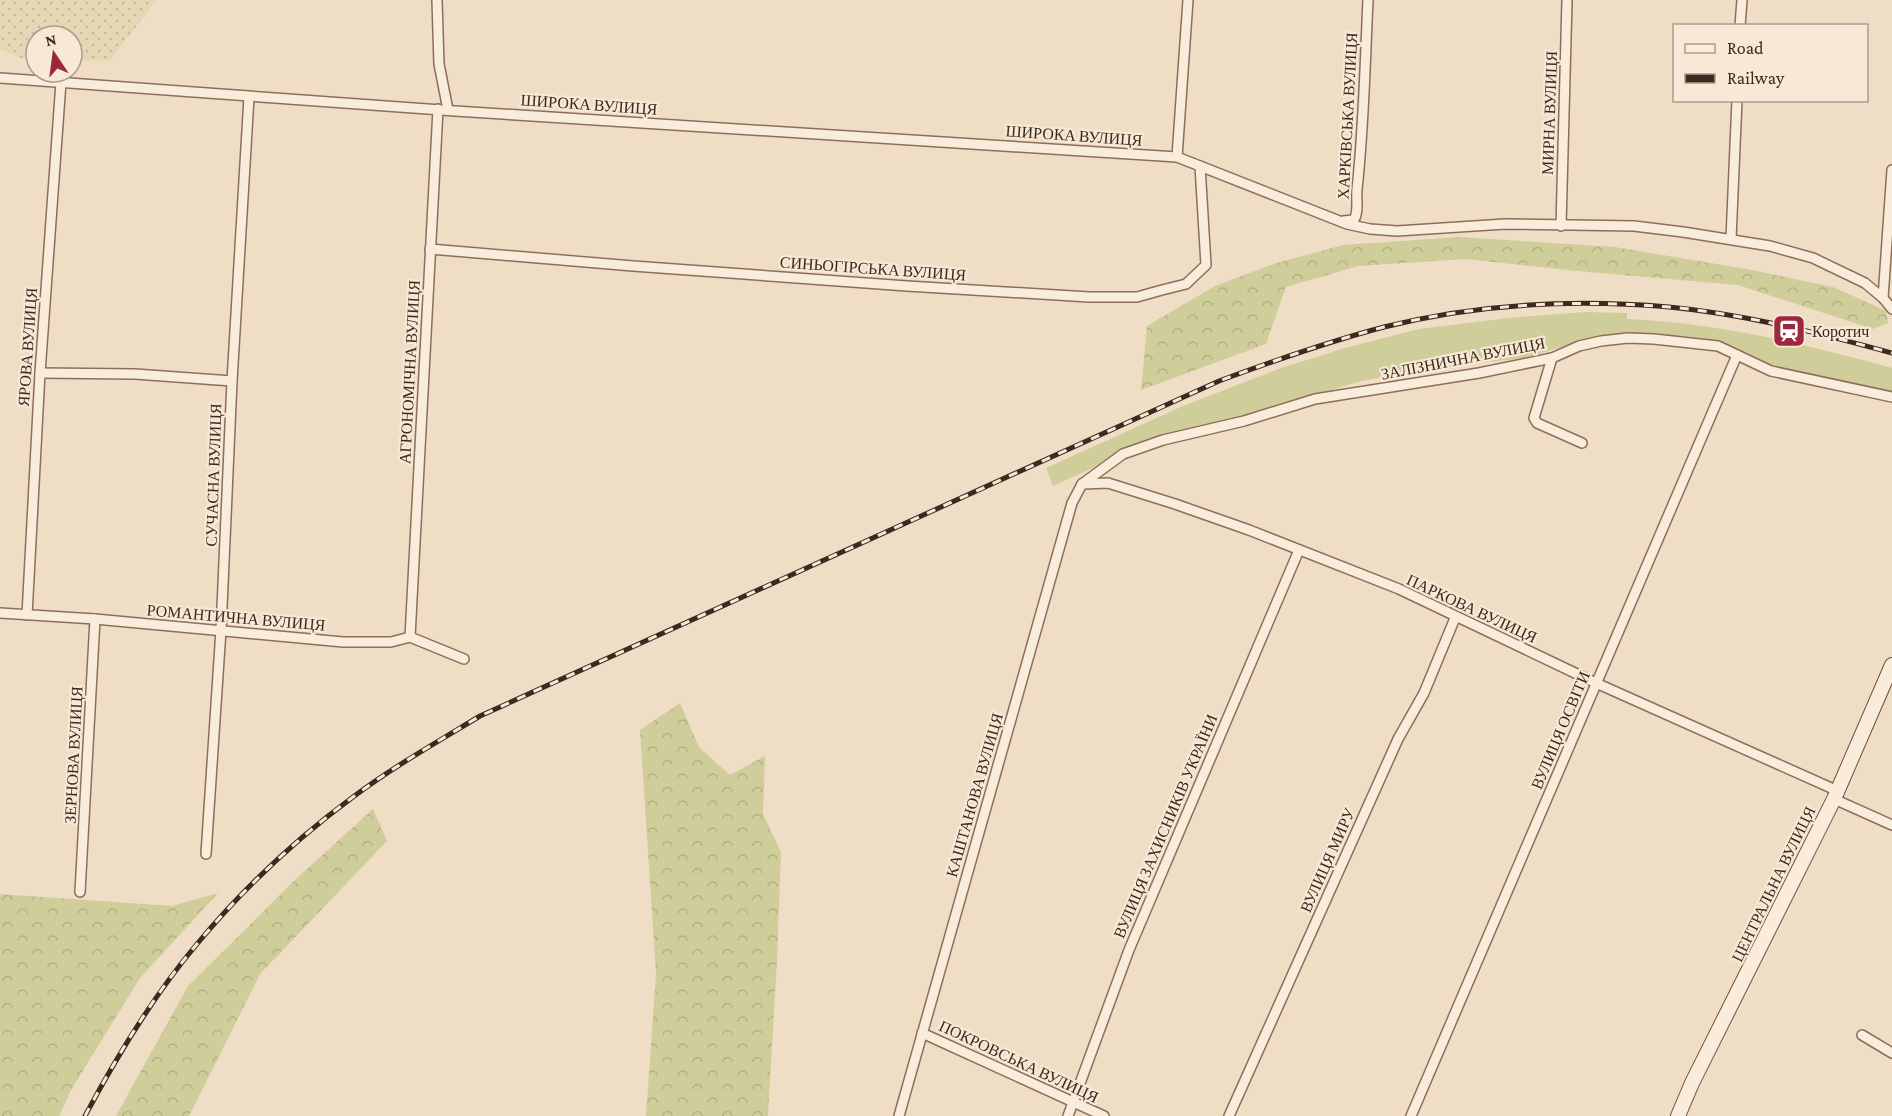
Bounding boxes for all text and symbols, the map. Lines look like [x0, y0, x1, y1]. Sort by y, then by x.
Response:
north arrow [24, 24, 84, 84]
legend [1673, 24, 1868, 102]
text: N [44, 30, 58, 49]
street label: ХАРКІВСЬКА ВУЛИЦЯ [1335, 32, 1361, 200]
text: Road [1727, 38, 1764, 58]
street label: МИРНА ВУЛИЦЯ [1539, 50, 1561, 175]
text: Railway [1727, 68, 1785, 88]
street label: ШИРОКА ВУЛИЦЯ [520, 91, 658, 119]
street label: ШИРОКА ВУЛИЦЯ [1005, 122, 1143, 150]
street label: СИНЬОГІРСЬКА ВУЛИЦЯ [779, 254, 967, 285]
street label: АГРОНОМІЧНА ВУЛИЦЯ [396, 279, 424, 464]
street label: ЯРОВА ВУЛИЦЯ [15, 287, 41, 407]
station icon: Коротич [1771, 313, 1807, 349]
place label: Коротич [1812, 323, 1869, 341]
street label: ЗАЛІЗНИЧНА ВУЛИЦЯ [1380, 334, 1547, 384]
street label: СУЧАСНА ВУЛИЦЯ [203, 403, 226, 547]
street label: ПАРКОВА ВУЛИЦЯ [1404, 571, 1540, 647]
street label: РОМАНТИЧНА ВУЛИЦЯ [146, 601, 326, 635]
street label: ВУЛИЦЯ ОСВІТИ [1528, 668, 1594, 792]
street label: ЗЕРНОВА ВУЛИЦЯ [61, 686, 87, 824]
street label: КАШТАНОВА ВУЛИЦЯ [943, 711, 1007, 879]
street label: ВУЛИЦЯ ЗАХИСНИКІВ УКРАЇНИ [1110, 711, 1222, 941]
street label: ЦЕНТРАЛЬНА ВУЛИЦЯ [1728, 803, 1820, 965]
street label: ВУЛИЦЯ МИРУ [1297, 805, 1359, 915]
street label: ПОКРОВСЬКА ВУЛИЦЯ [936, 1017, 1101, 1107]

